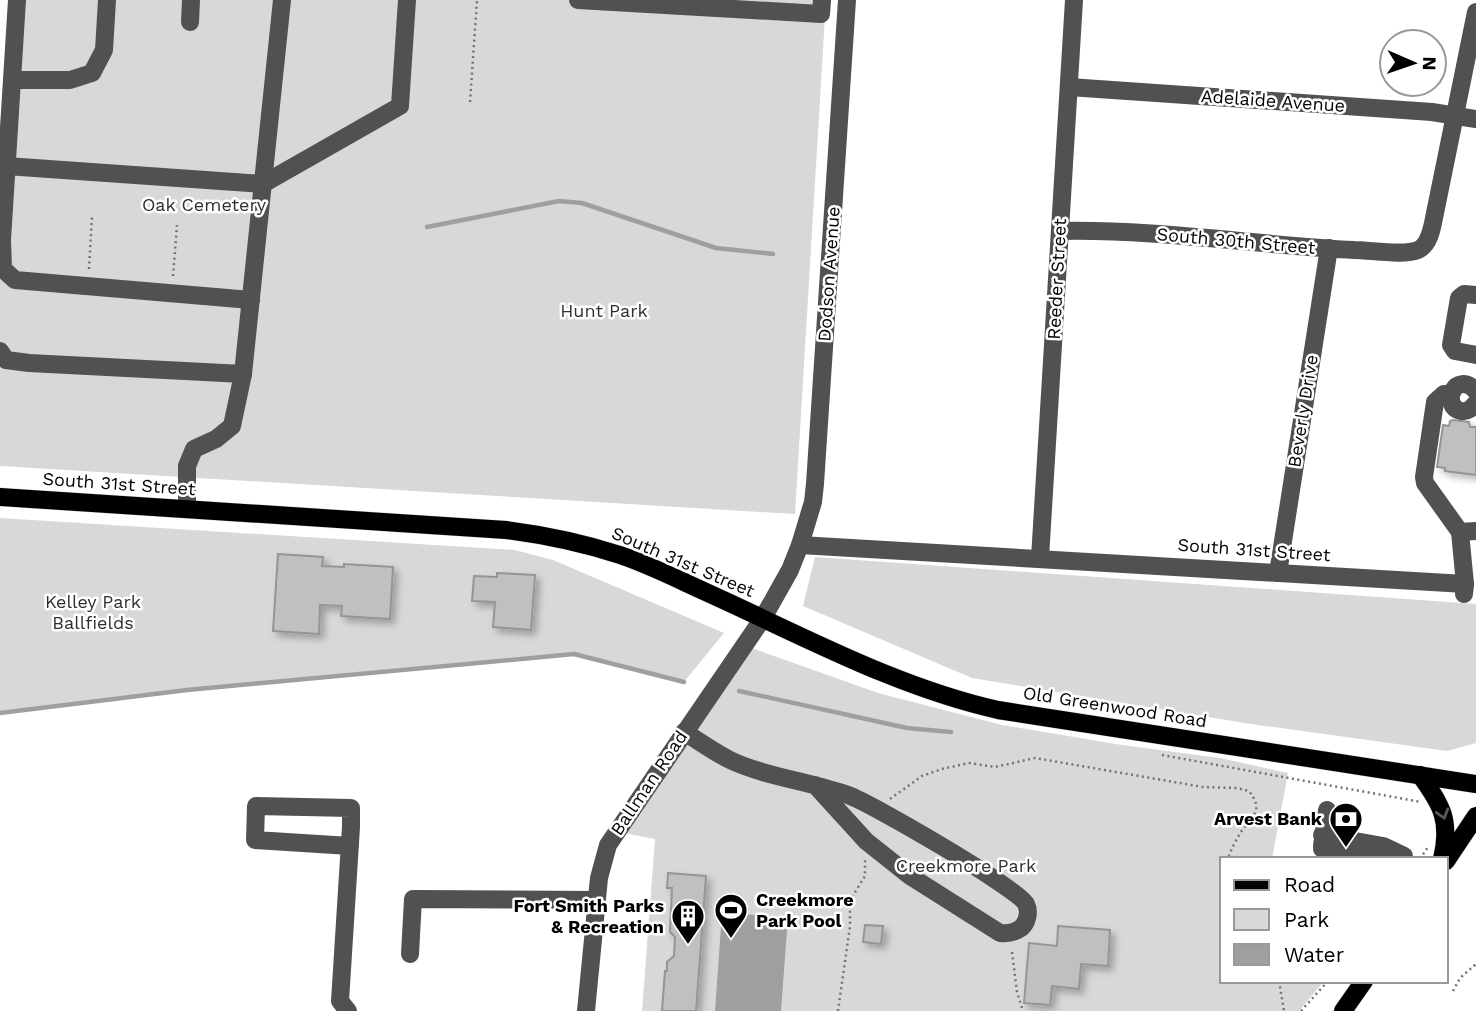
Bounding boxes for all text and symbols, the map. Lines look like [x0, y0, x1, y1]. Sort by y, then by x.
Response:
north arrow [1378, 28, 1448, 98]
text: N [1418, 56, 1441, 71]
street label: Adelaide Avenue [1200, 85, 1346, 116]
park label: Oak Cemetery [142, 194, 267, 215]
street label: Dodson Avenue [813, 206, 844, 342]
street label: Reeder Street [1043, 217, 1070, 340]
street label: South 30th Street [1156, 223, 1317, 258]
park label: Hunt Park [560, 300, 648, 321]
street label: Beverly Drive [1283, 353, 1322, 469]
street label: South 31st Street [42, 468, 197, 499]
street label: South 31st Street [609, 522, 758, 601]
street label: South 31st Street [1177, 534, 1332, 565]
park label: Kelley Park Ballfields [45, 591, 141, 633]
street label: Old Greenwood Road [1022, 682, 1209, 731]
street label: Ballman Road [606, 726, 691, 839]
bank icon: Arvest Bank [1327, 800, 1365, 849]
place label: Arvest Bank [1214, 808, 1323, 829]
one-way arrow [1434, 808, 1449, 820]
park label: Creekmore Park [896, 855, 1036, 876]
legend [1220, 857, 1448, 983]
text: Road [1284, 872, 1335, 897]
place label: Creekmore Park Pool [756, 889, 854, 931]
sports icon: Creekmore Park Pool [712, 891, 750, 940]
place label: Fort Smith Parks & Recreation [514, 895, 664, 937]
building icon: Fort Smith Parks & Recreation [669, 897, 707, 946]
text: Park [1284, 907, 1329, 932]
text: Water [1284, 942, 1345, 967]

